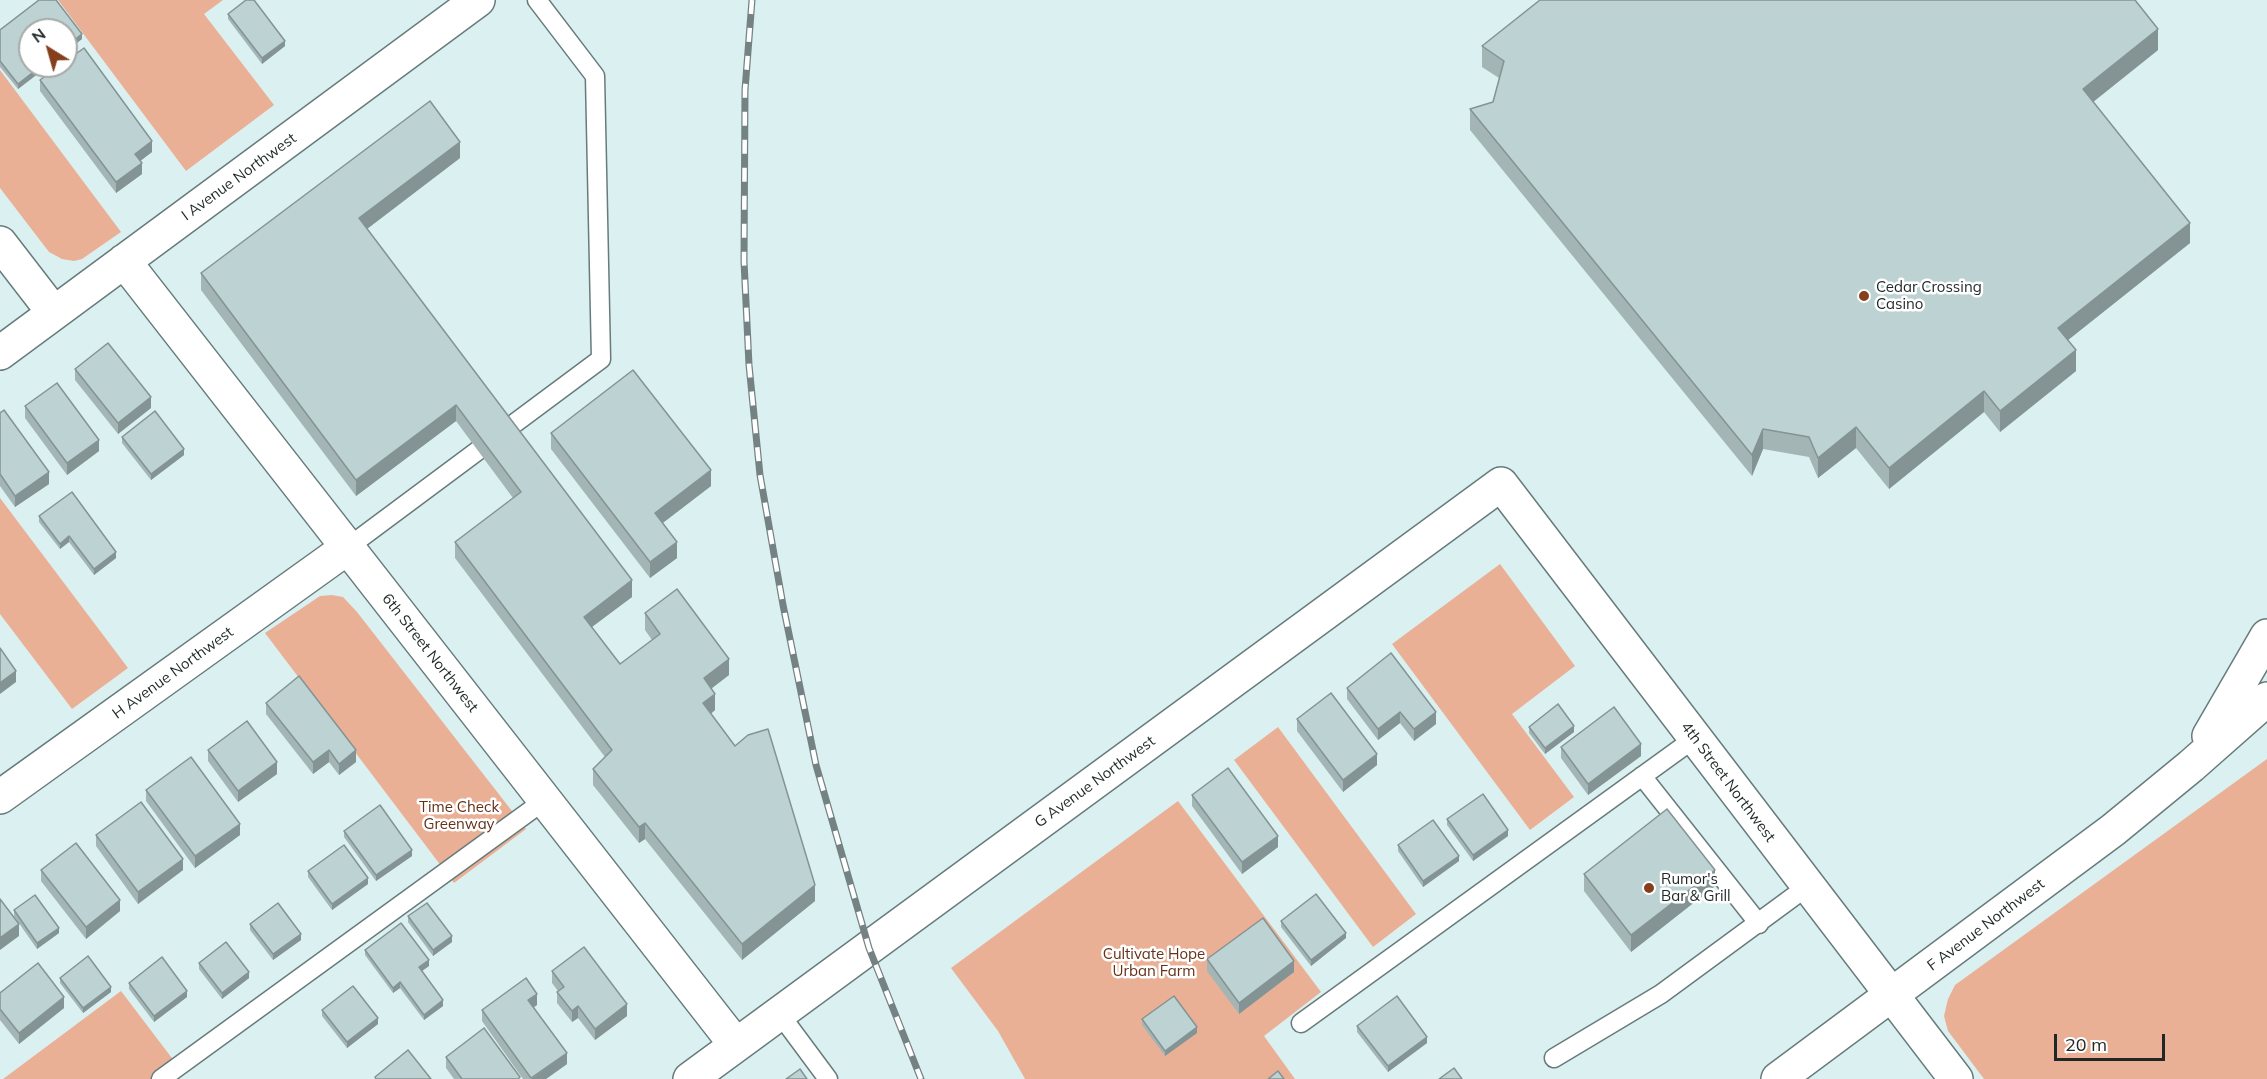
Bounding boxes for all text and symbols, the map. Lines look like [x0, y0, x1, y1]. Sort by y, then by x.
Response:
north arrow [18, 18, 78, 78]
text: N [28, 24, 49, 47]
street label: I Avenue Northwest [178, 129, 300, 225]
place label: Cedar Crossing Casino [1876, 278, 1982, 313]
marker: Cedar Crossing Casino [1857, 289, 1871, 303]
street label: 6th Street Northwest [378, 590, 482, 716]
street label: H Avenue Northwest [109, 623, 237, 723]
street label: 4th Street Northwest [1677, 718, 1779, 846]
street label: G Avenue Northwest [1031, 732, 1159, 832]
park label: Time Check Greenway [419, 798, 499, 833]
place label: Rumor's Bar & Grill [1661, 870, 1731, 905]
street label: F Avenue Northwest [1924, 875, 2048, 975]
marker: Rumor's Bar & Grill [1642, 881, 1656, 895]
park label: Cultivate Hope Urban Farm [1103, 945, 1205, 980]
scale bar [2057, 1022, 2168, 1060]
text: 20 m [2065, 1033, 2107, 1056]

